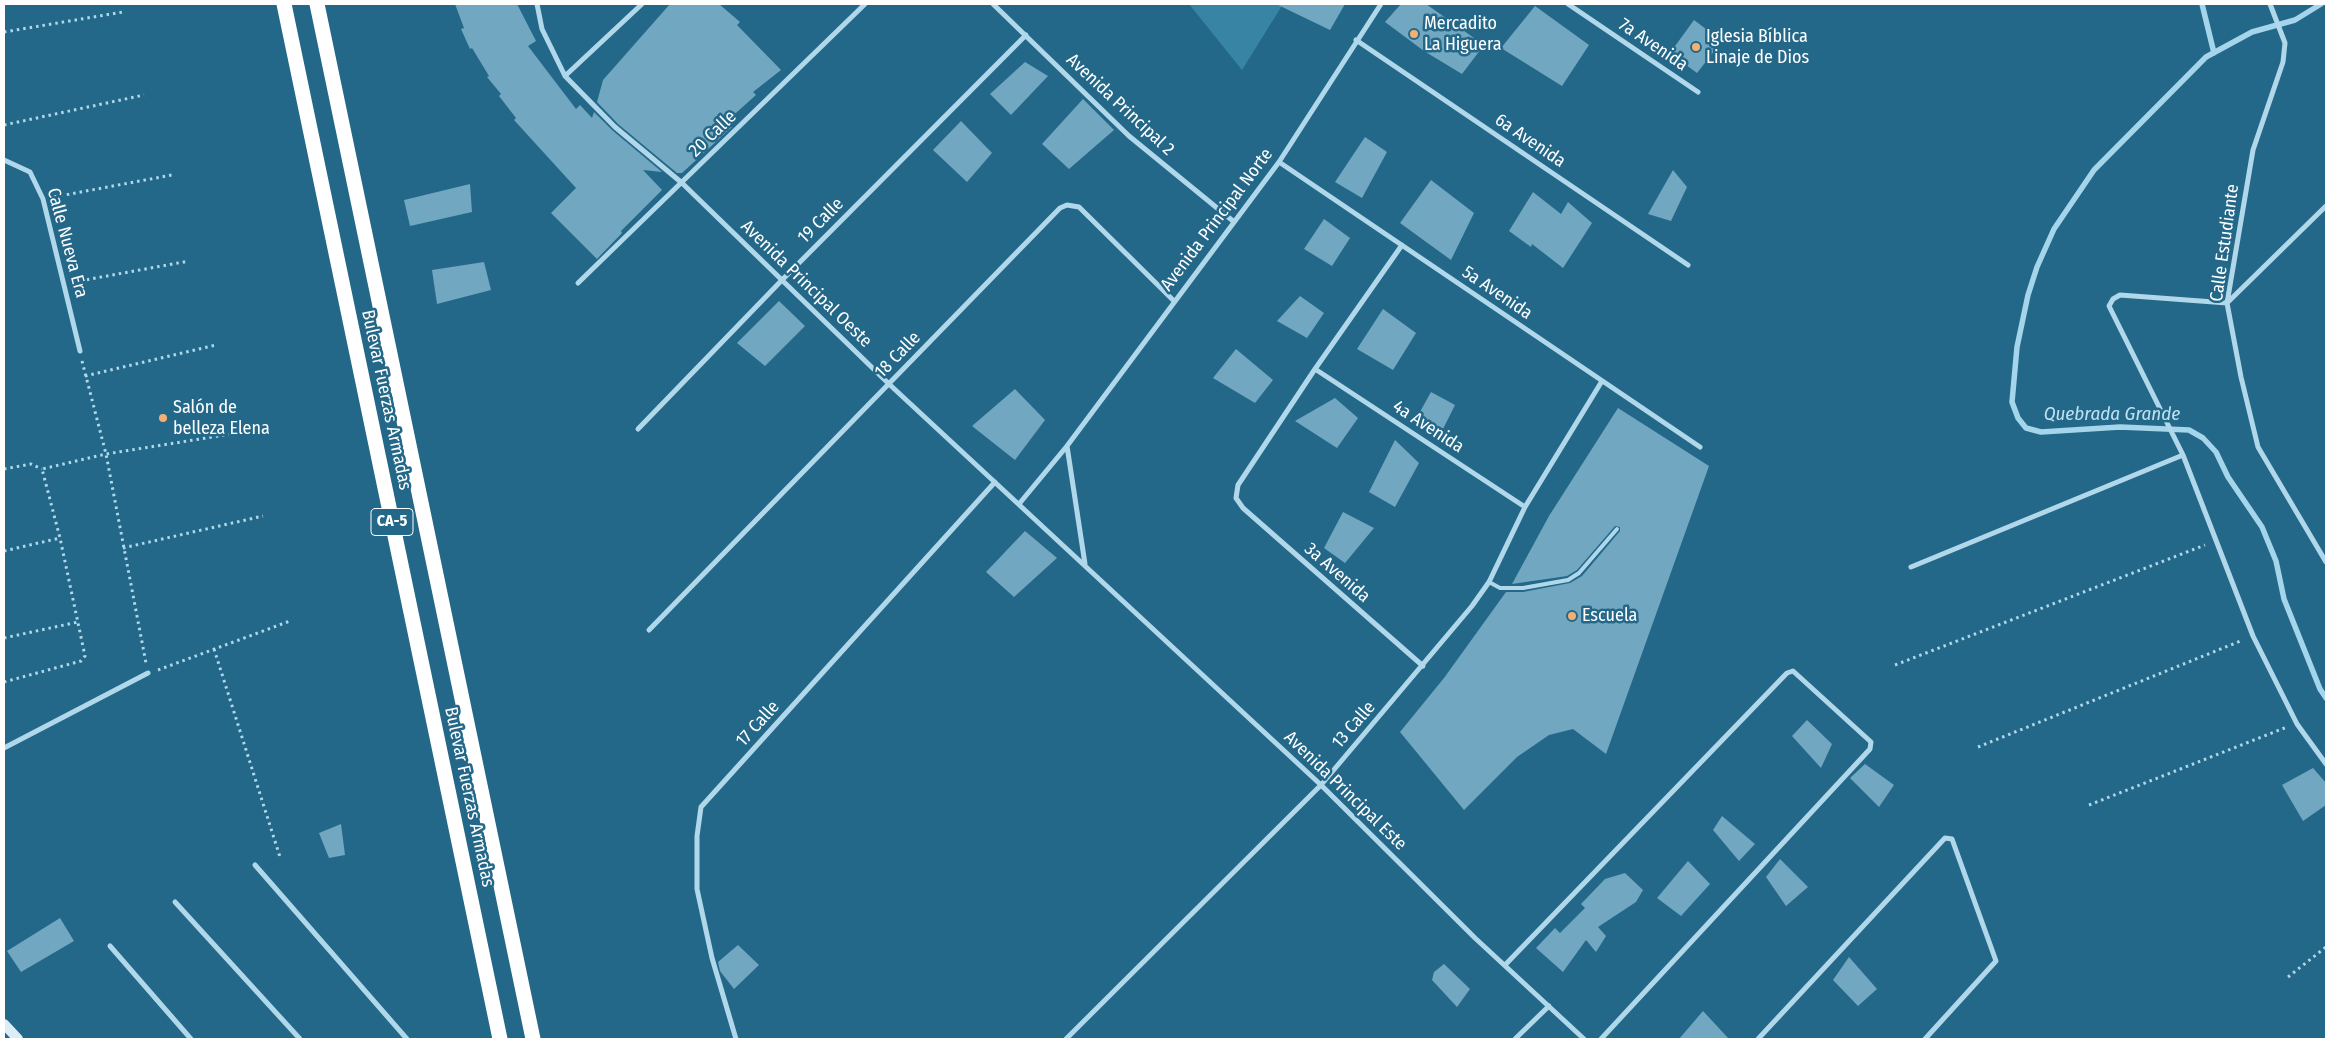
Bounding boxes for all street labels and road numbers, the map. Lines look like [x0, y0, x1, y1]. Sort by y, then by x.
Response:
street label: 7a Avenida [1614, 14, 1692, 76]
street label: Avenida Principal 2 [1062, 50, 1178, 160]
street label: 20 Calle [685, 106, 741, 162]
street label: 6a Avenida [1490, 109, 1570, 173]
street label: Avenida Principal Norte [1156, 144, 1278, 296]
street label: Calle Estudiante [2206, 183, 2244, 303]
street label: Calle Nueva Era [42, 186, 92, 300]
street label: 19 Calle [794, 194, 848, 248]
street label: Avenida Principal Oeste [736, 216, 876, 352]
street label: 5a Avenida [1458, 262, 1536, 324]
street label: Bulevar Fuerzas Armadas [356, 308, 416, 492]
street label: 18 Calle [871, 327, 925, 383]
street label: 4a Avenida [1388, 396, 1468, 458]
road number: CA-5 [371, 508, 413, 536]
street label: 3a Avenida [1300, 539, 1374, 607]
street label: 17 Calle [732, 697, 784, 751]
street label: 13 Calle [1328, 697, 1380, 753]
street label: Bulevar Fuerzas Armadas [439, 705, 499, 889]
street label: Avenida Principal Este [1279, 727, 1411, 855]

